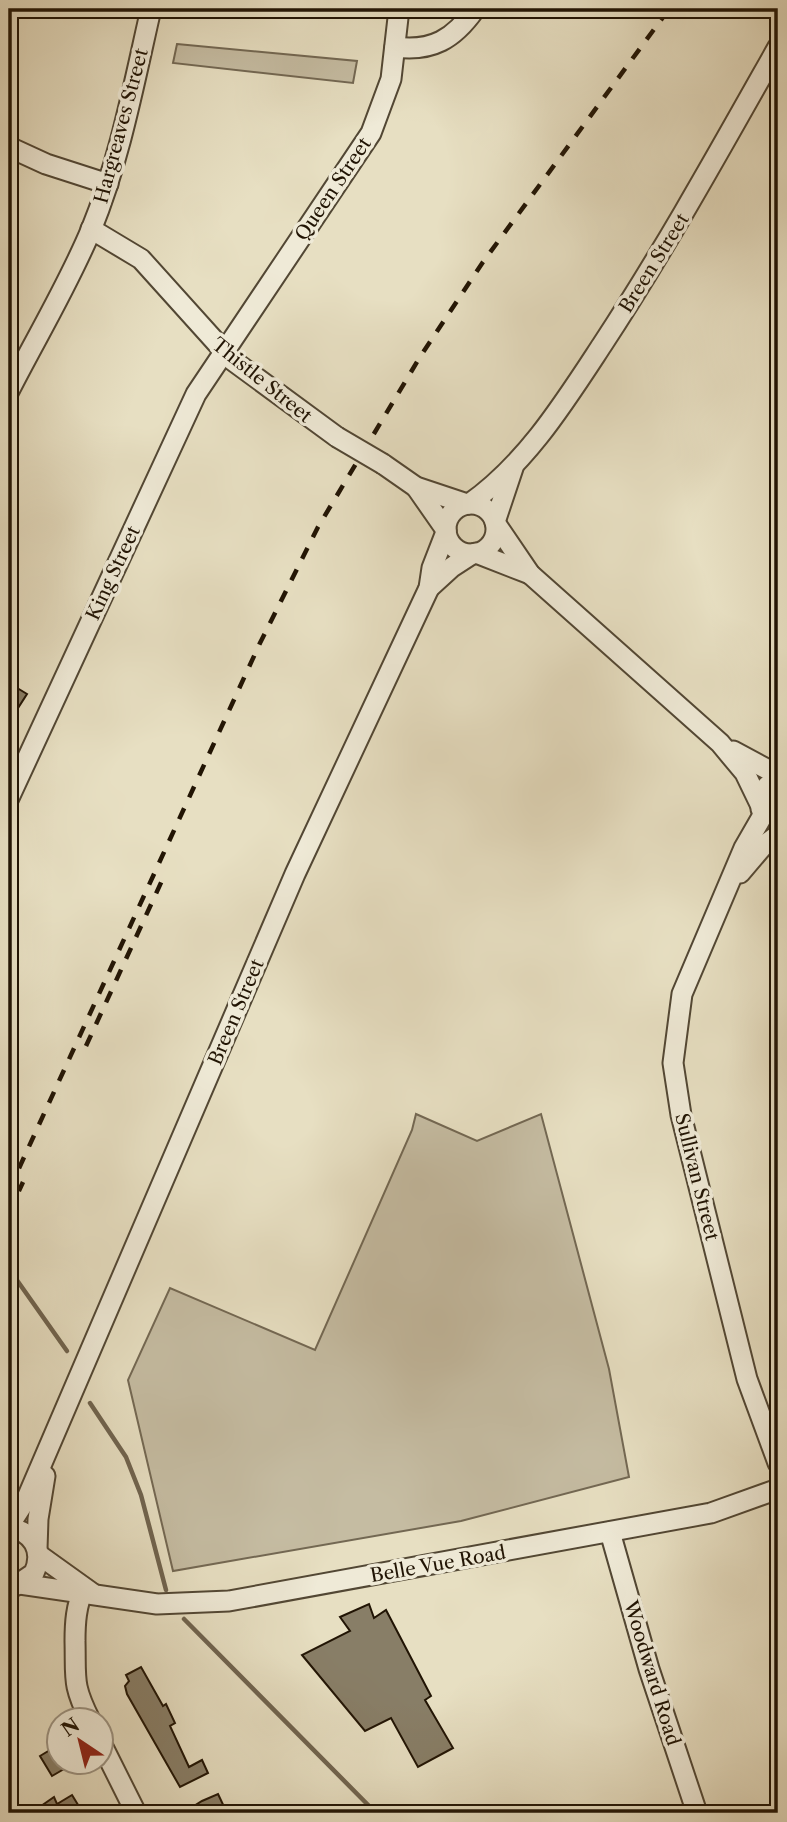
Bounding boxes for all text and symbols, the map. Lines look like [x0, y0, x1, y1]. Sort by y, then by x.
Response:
street label: Hargreaves Street [89, 46, 153, 206]
street label: Queen Street [290, 133, 376, 245]
street label: Breen Street [614, 209, 694, 317]
street label: Thistle Street [207, 333, 317, 427]
street label: King Street [81, 522, 145, 624]
street label: Breen Street [203, 955, 269, 1069]
street label: Sullivan Street [670, 1111, 724, 1243]
street label: Belle Vue Road [368, 1541, 508, 1587]
street label: Woodward Road [619, 1597, 685, 1749]
north arrow [46, 1706, 116, 1776]
text: N [57, 1713, 84, 1742]

